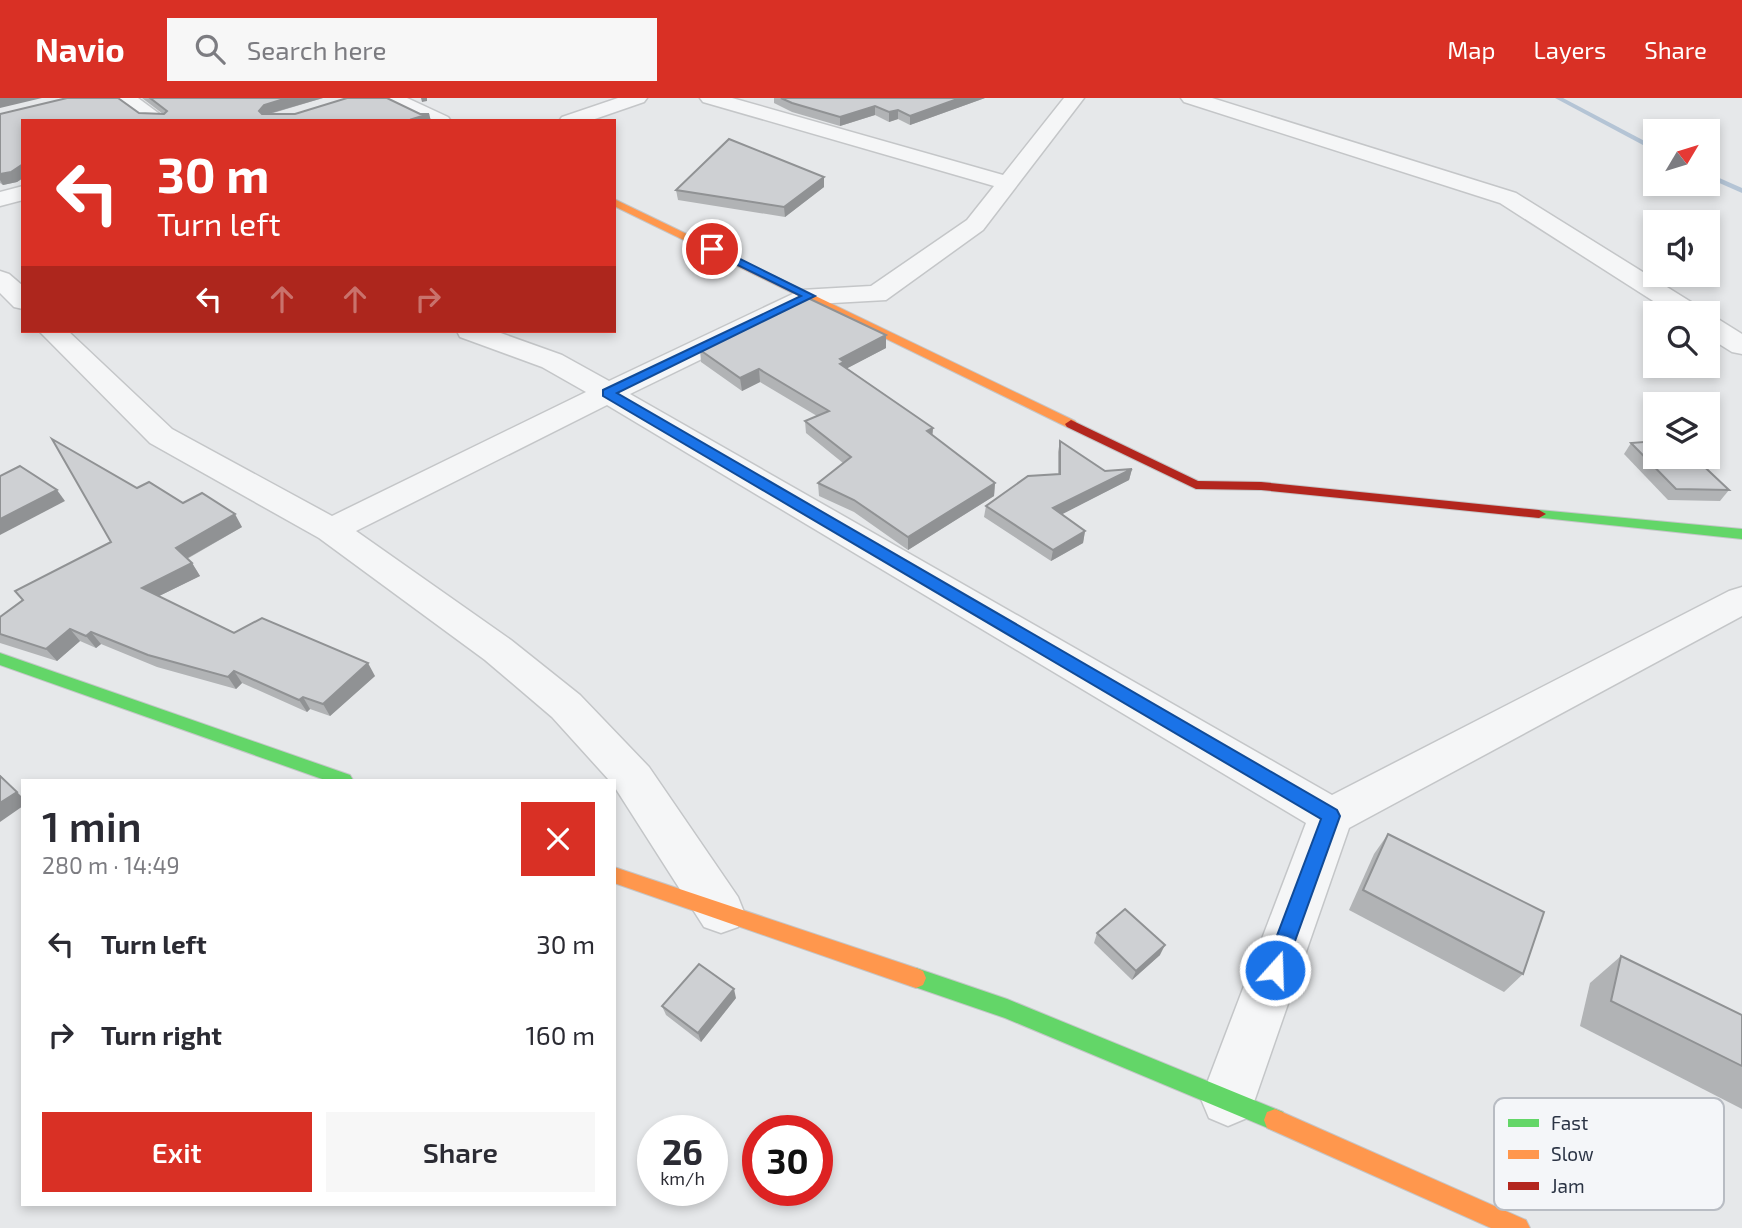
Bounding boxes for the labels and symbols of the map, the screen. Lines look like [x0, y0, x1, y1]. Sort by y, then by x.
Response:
north arrow [1643, 119, 1720, 196]
pin [682, 219, 742, 279]
position arrow [1238, 933, 1312, 1007]
legend [1494, 1098, 1724, 1210]
text: Fast [1551, 1111, 1588, 1134]
speed limit sign: 30 [742, 1115, 833, 1206]
text: Slow [1551, 1142, 1594, 1165]
text: Jam [1551, 1174, 1585, 1197]

